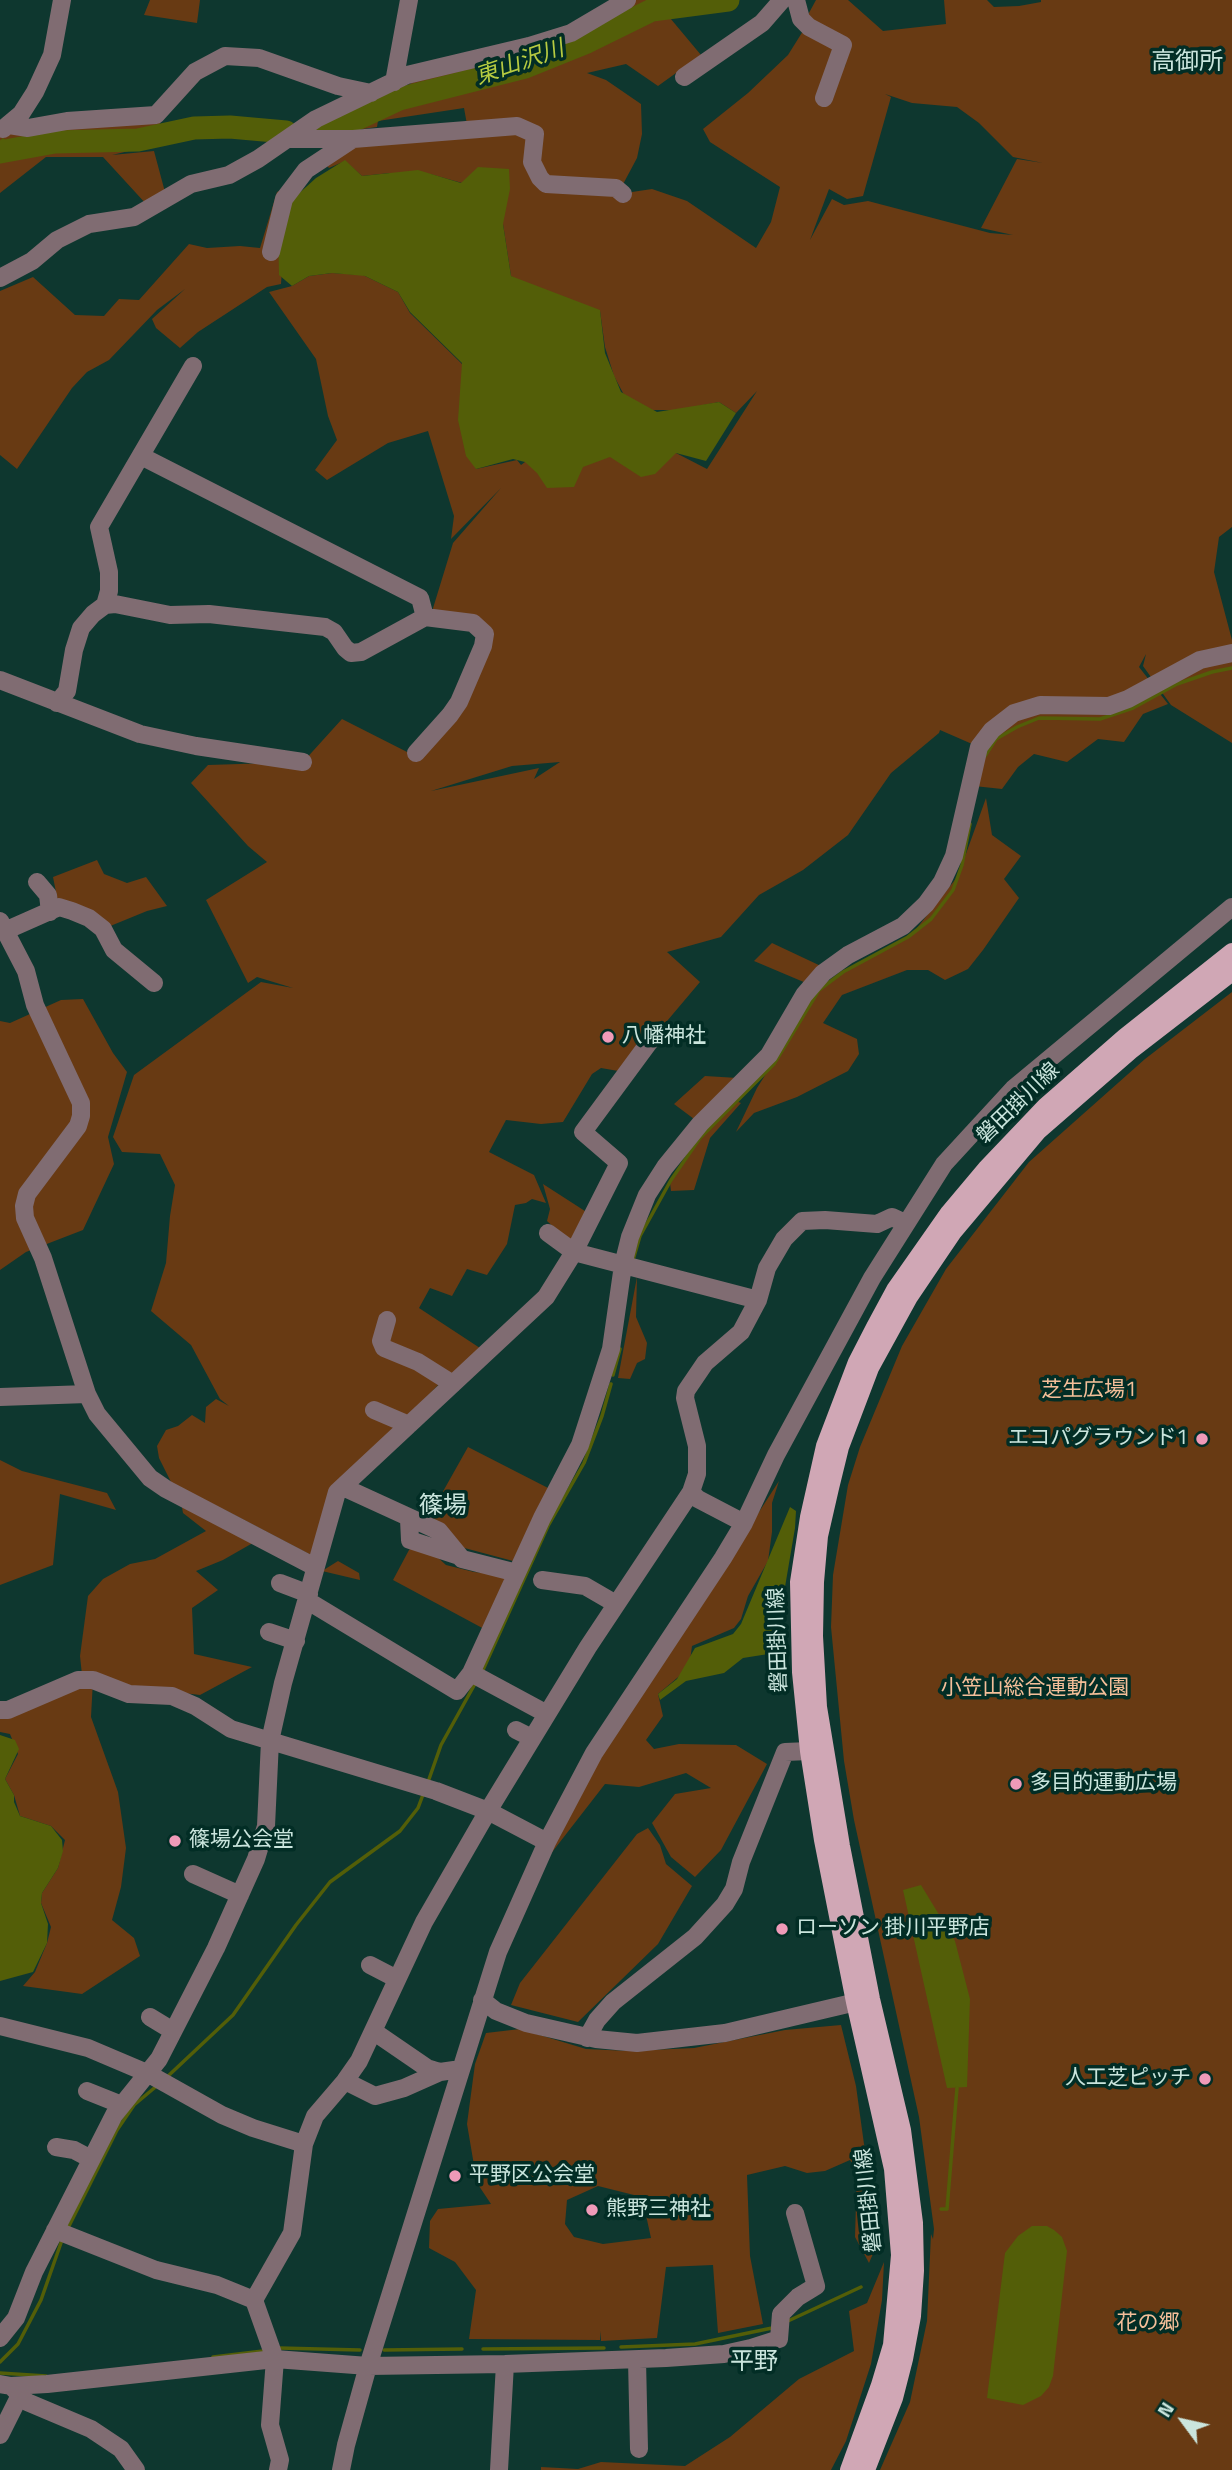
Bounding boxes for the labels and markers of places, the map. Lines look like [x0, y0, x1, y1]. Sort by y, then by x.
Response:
place label: 八幡神社 [622, 1024, 706, 1050]
marker: 八幡神社 [600, 1029, 616, 1045]
place label: エコパグラウンド1 [1008, 1426, 1188, 1452]
marker: エコパグラウンド1 [1194, 1431, 1210, 1447]
place label: 多目的運動広場 [1030, 1771, 1177, 1797]
marker: 多目的運動広場 [1008, 1776, 1024, 1792]
place label: 篠場公会堂 [189, 1828, 294, 1854]
marker: 篠場公会堂 [167, 1833, 183, 1849]
place label: ローソン 掛川平野店 [796, 1916, 990, 1942]
marker: ローソン 掛川平野店 [774, 1921, 790, 1937]
place label: 人工芝ピッチ [1065, 2066, 1191, 2092]
marker: 人工芝ピッチ [1197, 2071, 1213, 2087]
place label: 平野区公会堂 [469, 2163, 595, 2189]
marker: 平野区公会堂 [447, 2168, 463, 2184]
place label: 熊野三神社 [606, 2197, 711, 2223]
marker: 熊野三神社 [584, 2202, 600, 2218]

